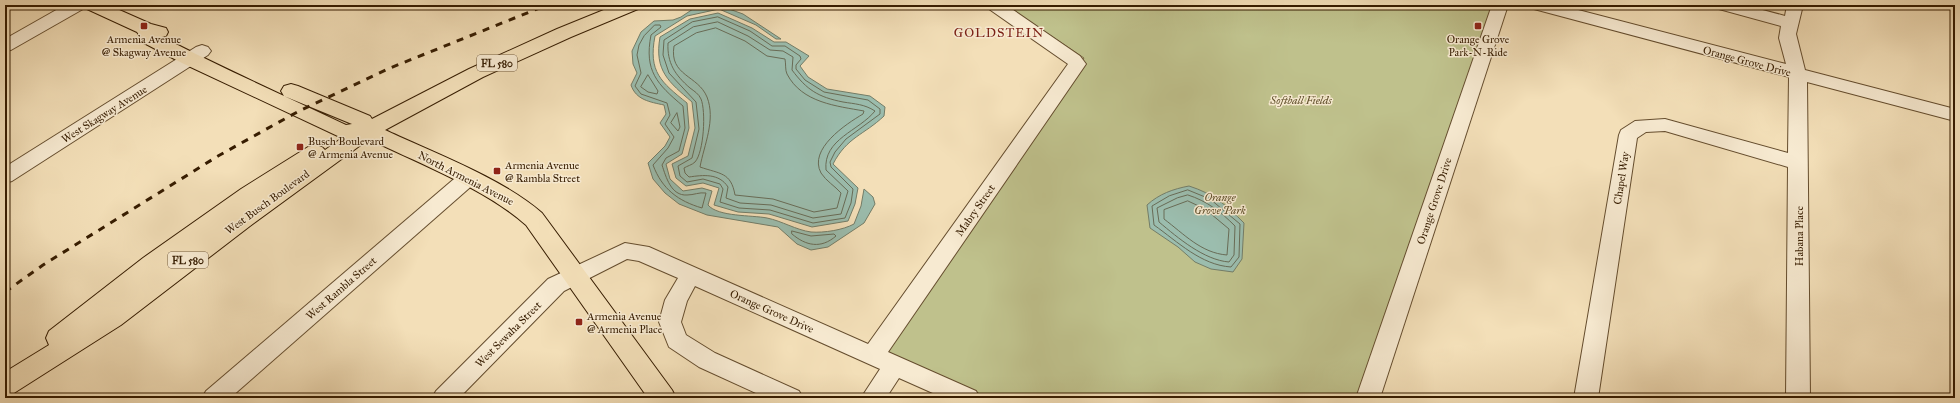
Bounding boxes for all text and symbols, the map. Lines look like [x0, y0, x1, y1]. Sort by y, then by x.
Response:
marker: Armenia Avenue @ Skagway Avenue [139, 21, 149, 31]
marker: Orange Grove Park-N-Ride [1473, 21, 1483, 31]
district label: GOLDSTEIN [954, 25, 1044, 41]
place label: Armenia Avenue @ Skagway Avenue [102, 33, 187, 59]
place label: Orange Grove Park-N-Ride [1447, 33, 1510, 59]
street label: Orange Grove Drive [1702, 44, 1793, 80]
road number: FL 580 [477, 55, 517, 71]
street label: West Skagway Avenue [59, 83, 150, 146]
park label: Softball Fields [1269, 94, 1333, 107]
place label: Busch Boulevard @ Armenia Avenue [308, 135, 394, 161]
marker: Busch Boulevard @ Armenia Avenue [295, 142, 305, 152]
street label: North Armenia Avenue [416, 149, 516, 208]
street label: Chapel Way [1611, 150, 1632, 205]
street label: Orange Grove Drive [1414, 156, 1455, 246]
place label: Armenia Avenue @ Rambla Street [504, 159, 580, 185]
marker: Armenia Avenue @ Rambla Street [492, 166, 502, 176]
street label: West Busch Boulevard [223, 167, 312, 237]
street label: Mabry Street [953, 182, 998, 239]
park label: Orange Grove Park [1194, 191, 1246, 217]
street label: Habana Place [1793, 205, 1806, 266]
road number: FL 580 [168, 252, 208, 268]
street label: West Rambla Street [303, 254, 379, 322]
street label: Orange Grove Drive [728, 287, 816, 336]
street label: West Sewaha Street [473, 299, 544, 370]
place label: Armenia Avenue @ Armenia Place [586, 310, 663, 336]
marker: Armenia Avenue @ Armenia Place [574, 317, 584, 327]

